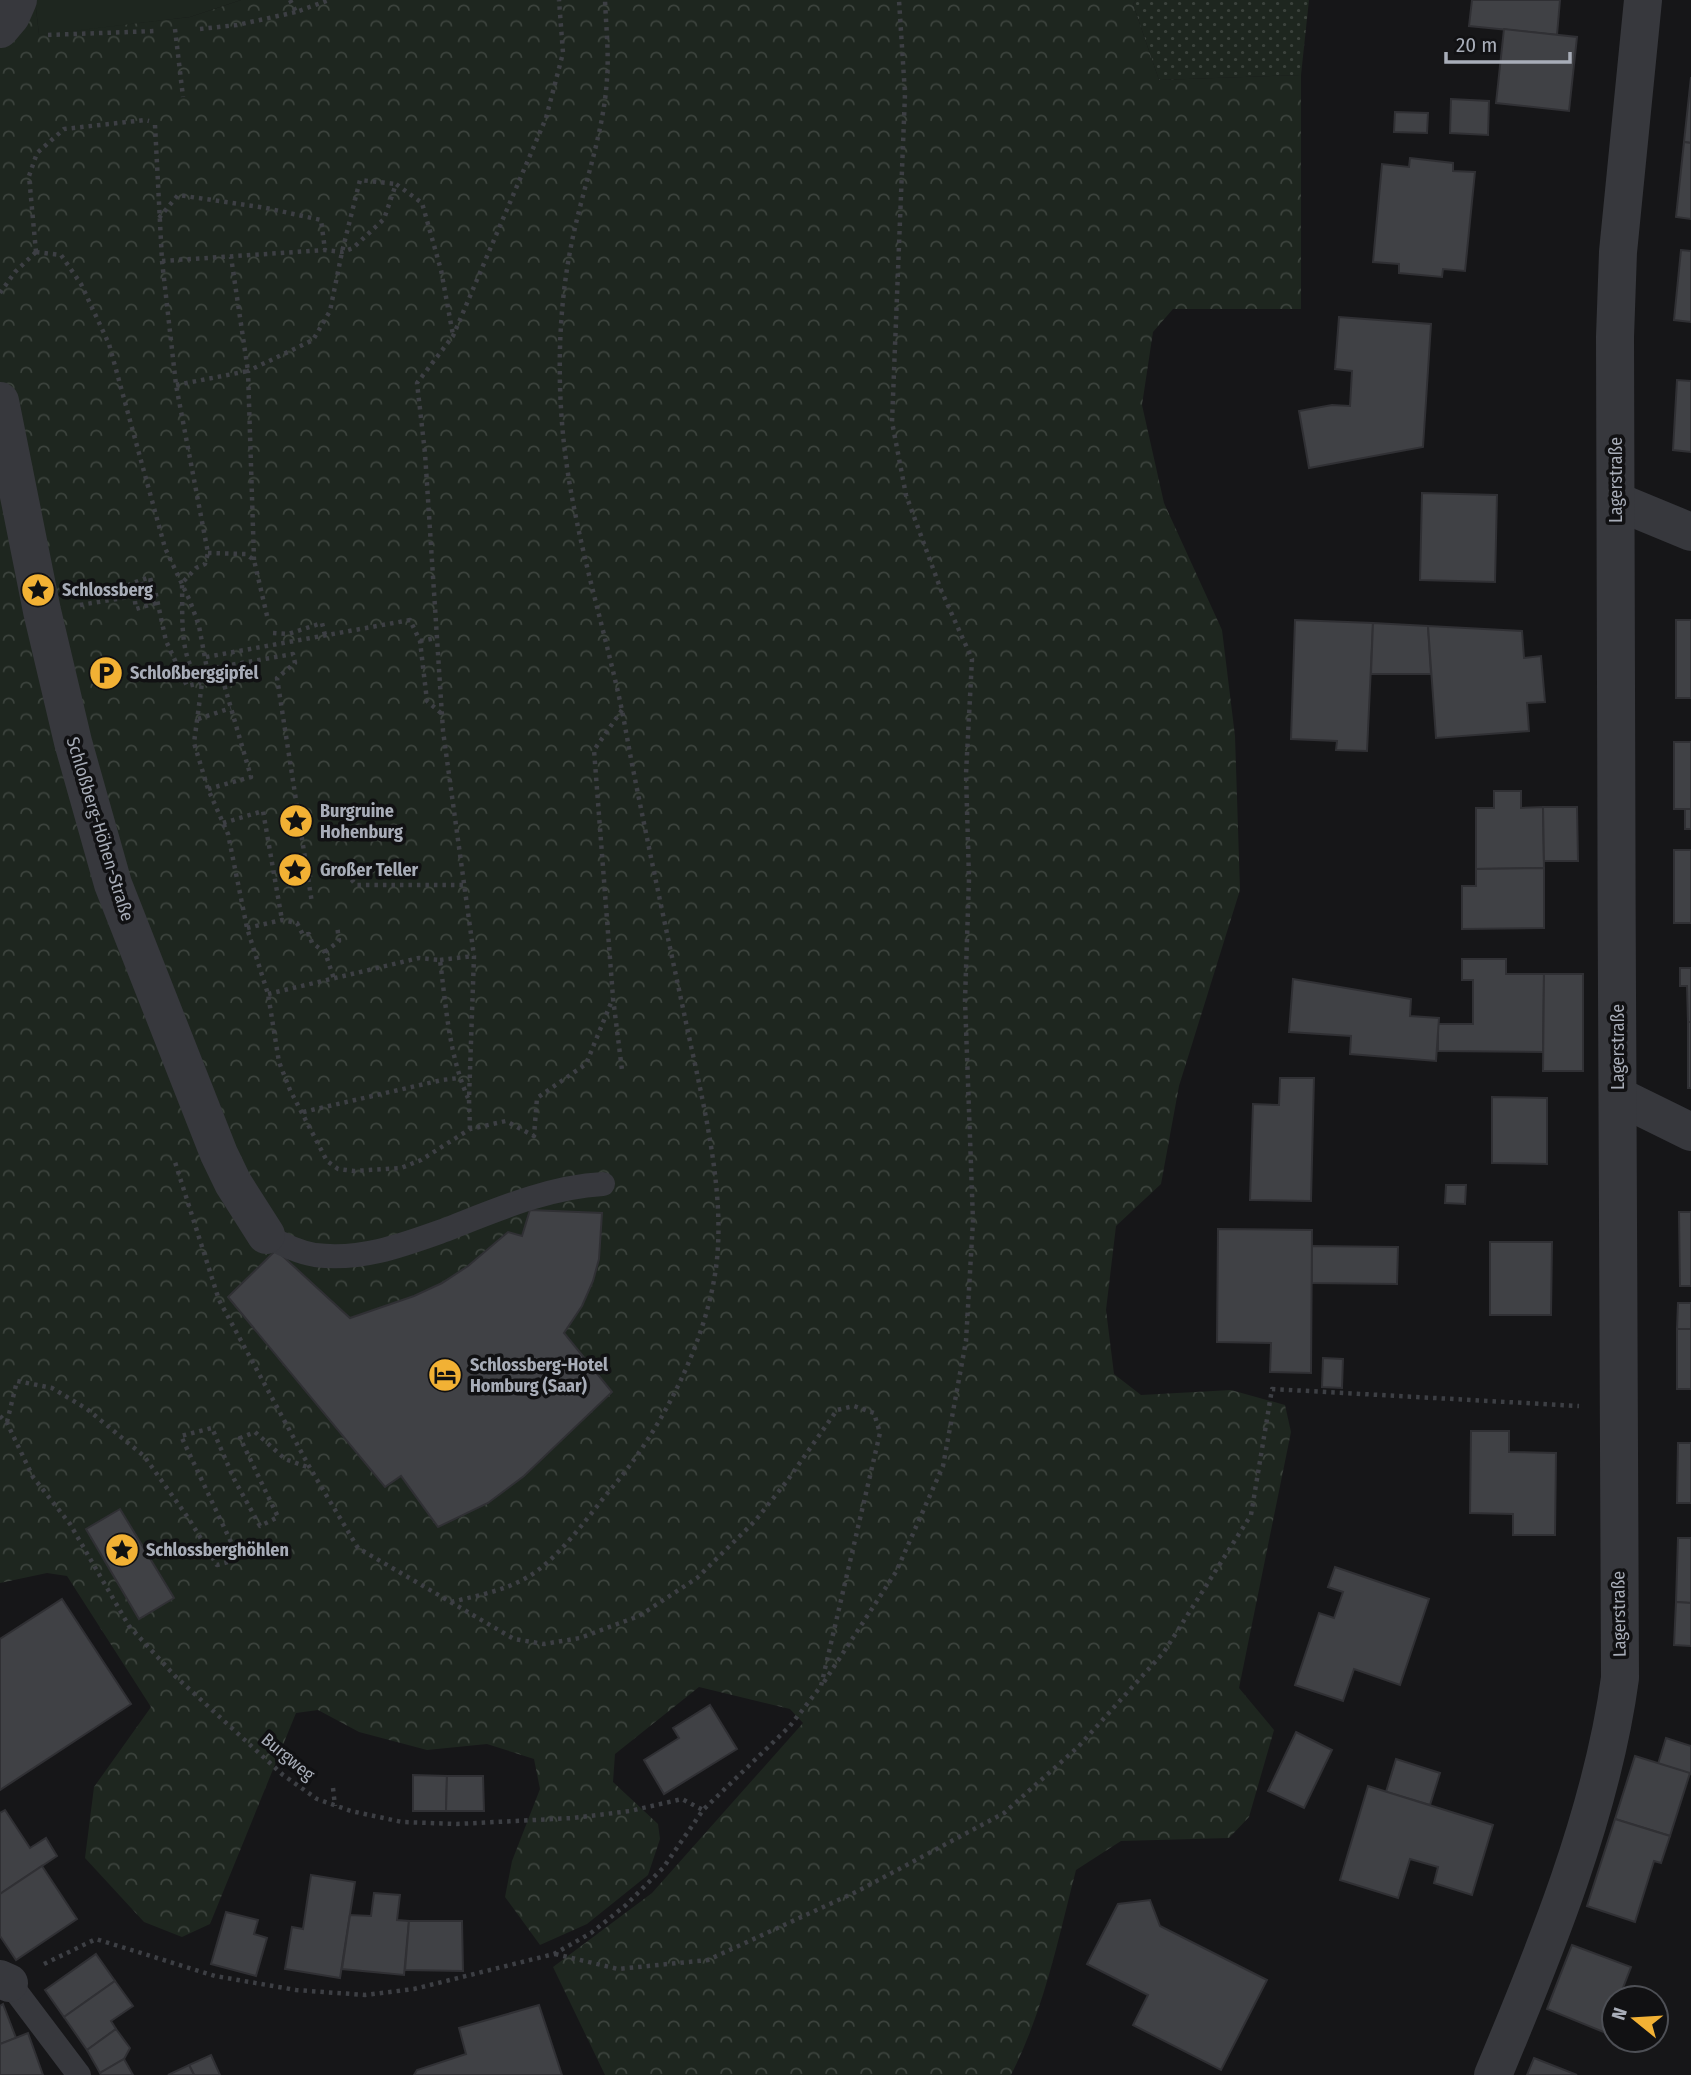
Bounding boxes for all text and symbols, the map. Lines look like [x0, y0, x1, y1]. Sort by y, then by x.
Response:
scale bar [1446, 21, 1570, 65]
text: 20 m [1456, 32, 1497, 58]
street label: Lagerstraße [1605, 437, 1627, 523]
place icon: Schlossberg [19, 571, 57, 609]
place label: Schlossberg [62, 579, 153, 601]
parking icon: Schloßberggipfel [87, 654, 125, 692]
place label: Schloßberggipfel [130, 662, 258, 684]
street label: Schloßberg-Höhen-Straße [62, 734, 139, 924]
place label: Burgruine Hohenburg [320, 800, 403, 843]
place icon: Burgruine Hohenburg [277, 802, 315, 840]
place icon: Großer Teller [276, 851, 314, 889]
place label: Großer Teller [320, 859, 419, 881]
street label: Lagerstraße [1607, 1004, 1629, 1090]
place label: Schlossberg-Hotel Homburg (Saar) [470, 1354, 608, 1397]
hotel icon: Schlossberg-Hotel Homburg (Saar) [426, 1356, 464, 1394]
place icon: Schlossberghöhlen [103, 1531, 141, 1569]
place label: Schlossberghöhlen [146, 1539, 289, 1561]
street label: Lagerstraße [1607, 1571, 1631, 1657]
street label: Burgweg [257, 1728, 320, 1786]
north arrow [1600, 1984, 1670, 2054]
text: N [1607, 2005, 1632, 2023]

